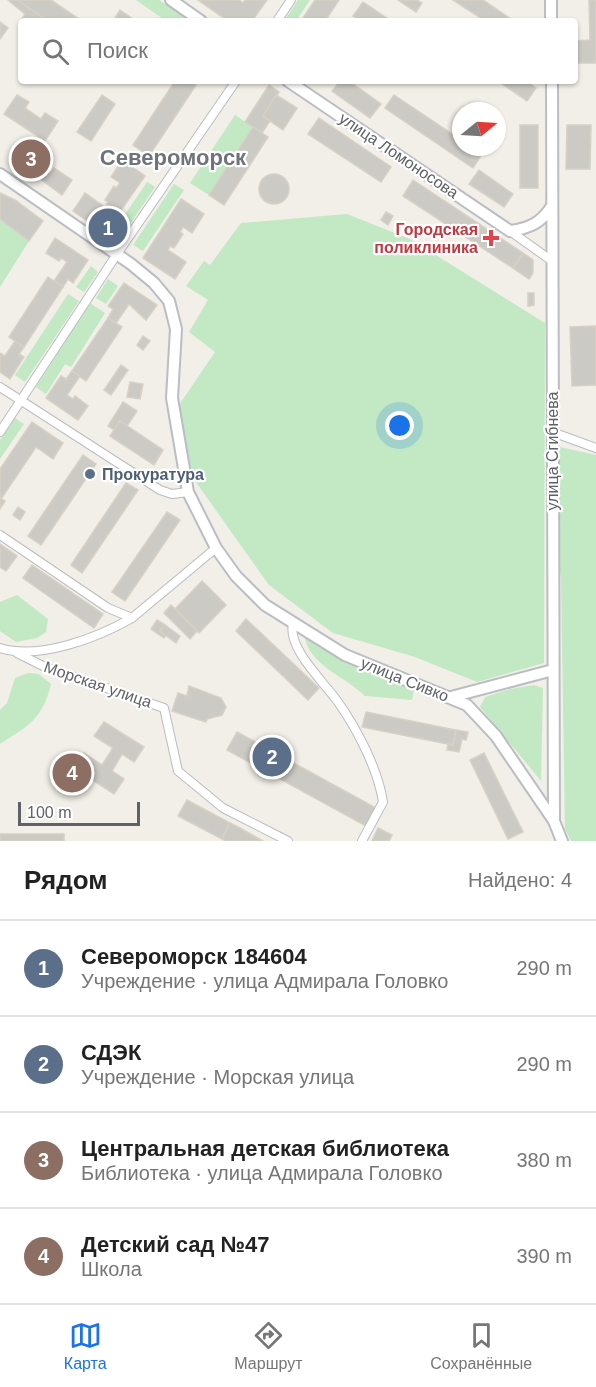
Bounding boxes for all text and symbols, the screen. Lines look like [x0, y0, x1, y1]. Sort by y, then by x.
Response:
search box [18, 18, 578, 84]
icon: search [39, 35, 72, 68]
text: Поиск [87, 38, 148, 63]
north arrow [452, 102, 506, 156]
street label: улица Ломоносова [336, 109, 461, 202]
pin: 3 [12, 136, 51, 182]
district label: Североморск [100, 145, 247, 170]
pin: 1 [88, 206, 128, 250]
place label: Городская поликлиника [374, 221, 478, 256]
marker: Городская поликлиника [482, 229, 500, 247]
street label: улица Сгибнева [544, 391, 561, 510]
your location [385, 411, 414, 440]
place label: Прокуратура [102, 466, 204, 483]
marker: Прокуратура [83, 467, 97, 481]
street label: улица Сивко [358, 654, 451, 705]
street label: Морская улица [42, 658, 154, 711]
pin: 2 [252, 734, 292, 780]
pin: 4 [52, 750, 92, 796]
scale bar [18, 799, 140, 826]
text: 100 m [27, 804, 71, 821]
text: Рядом [24, 865, 107, 895]
text: Найдено: 4 [468, 869, 572, 891]
text: Североморск 184604 [81, 944, 307, 969]
text: 1 [38, 957, 49, 979]
text: 290 m [516, 957, 572, 979]
text: Учреждение · улица Адмирала Головко [81, 970, 448, 992]
text: СДЭК [81, 1040, 141, 1065]
text: 2 [38, 1053, 49, 1075]
text: 290 m [516, 1053, 572, 1075]
text: Учреждение · Морская улица [81, 1066, 354, 1088]
text: Центральная детская библиотека [81, 1136, 449, 1161]
text: 3 [38, 1149, 49, 1171]
text: 380 m [516, 1149, 572, 1171]
text: Библиотека · улица Адмирала Головко [81, 1162, 443, 1184]
text: Детский сад №47 [81, 1232, 270, 1257]
text: 4 [38, 1245, 49, 1267]
text: 390 m [516, 1245, 572, 1267]
text: Школа [81, 1258, 142, 1280]
tab: Карта [64, 1319, 107, 1373]
tab: Маршрут [234, 1319, 303, 1373]
tab: Сохранённые [430, 1319, 532, 1373]

